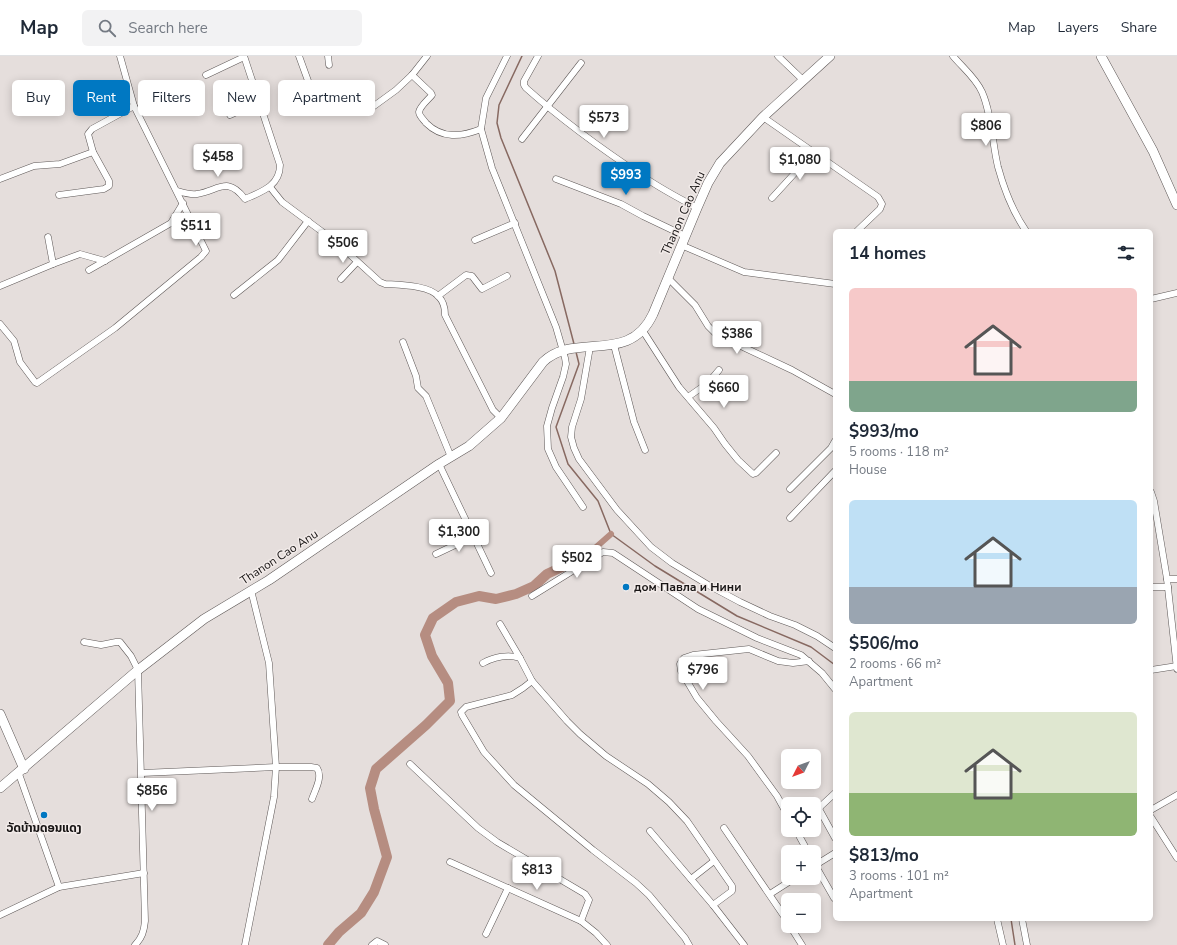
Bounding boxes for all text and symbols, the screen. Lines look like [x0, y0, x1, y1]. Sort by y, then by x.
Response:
search box [82, 10, 362, 46]
text: Map [20, 15, 58, 41]
icon: search [96, 17, 118, 39]
text: Search here [128, 18, 208, 38]
text: Map [1008, 18, 1035, 37]
text: Layers [1057, 18, 1099, 37]
text: Share [1121, 18, 1157, 37]
chip: Buy [12, 80, 65, 116]
chip: Rent [73, 80, 130, 116]
chip: Filters [138, 80, 205, 116]
chip: New [213, 80, 270, 116]
chip: Apartment [278, 80, 375, 116]
pin: $573 [580, 105, 628, 139]
text: $573 [588, 109, 620, 127]
pin: $806 [962, 113, 1010, 147]
text: $806 [970, 117, 1002, 135]
pin: $458 [194, 144, 242, 178]
pin: $1,080 [767, 147, 833, 181]
text: $458 [202, 148, 234, 166]
text: $1,080 [779, 151, 821, 169]
pin: $993 [602, 162, 650, 196]
text: $993 [610, 166, 642, 184]
street label: Thanon Cao Anu [657, 169, 709, 257]
pin: $511 [172, 213, 220, 247]
text: $511 [180, 217, 212, 235]
pin: $506 [319, 230, 367, 264]
text: $506 [327, 234, 359, 252]
text: 14 homes [849, 242, 926, 265]
icon: filters [1115, 242, 1137, 264]
icon: home [957, 314, 1029, 386]
pin: $386 [713, 321, 761, 355]
text: $386 [721, 325, 753, 343]
pin: $660 [700, 375, 748, 409]
text: $660 [708, 379, 740, 397]
text: $993/mo [849, 420, 919, 443]
text: 5 rooms · 118 m² [849, 443, 949, 461]
text: House [849, 461, 887, 479]
pin: $1,300 [426, 519, 492, 553]
text: $1,300 [438, 523, 480, 541]
street label: Thanon Cao Anu [237, 526, 321, 588]
icon: home [957, 526, 1029, 598]
pin: $502 [553, 545, 601, 579]
text: $502 [561, 549, 593, 567]
place label: дом Павла и Нини [634, 579, 741, 595]
marker: дом Павла и Нини [621, 582, 631, 592]
text: $506/mo [849, 632, 919, 655]
text: 2 rooms · 66 m² [849, 655, 941, 673]
pin: $796 [679, 657, 727, 691]
text: $796 [687, 661, 719, 679]
text: Apartment [849, 673, 912, 691]
icon: home [957, 738, 1029, 810]
north arrow [781, 749, 821, 789]
map controls [781, 749, 821, 933]
pin: $856 [128, 778, 176, 812]
text: $856 [136, 782, 168, 800]
button: locate [781, 797, 821, 837]
marker: ວັດບ້ານດອນແດງ [39, 810, 49, 820]
place label: ວັດບ້ານດອນແດງ [7, 820, 82, 836]
text: $813/mo [849, 844, 919, 867]
button: + [781, 845, 821, 885]
pin: $813 [513, 857, 561, 891]
text: $813 [521, 861, 553, 879]
text: 3 rooms · 101 m² [849, 867, 949, 885]
text: Apartment [849, 885, 912, 903]
button: − [781, 893, 821, 933]

